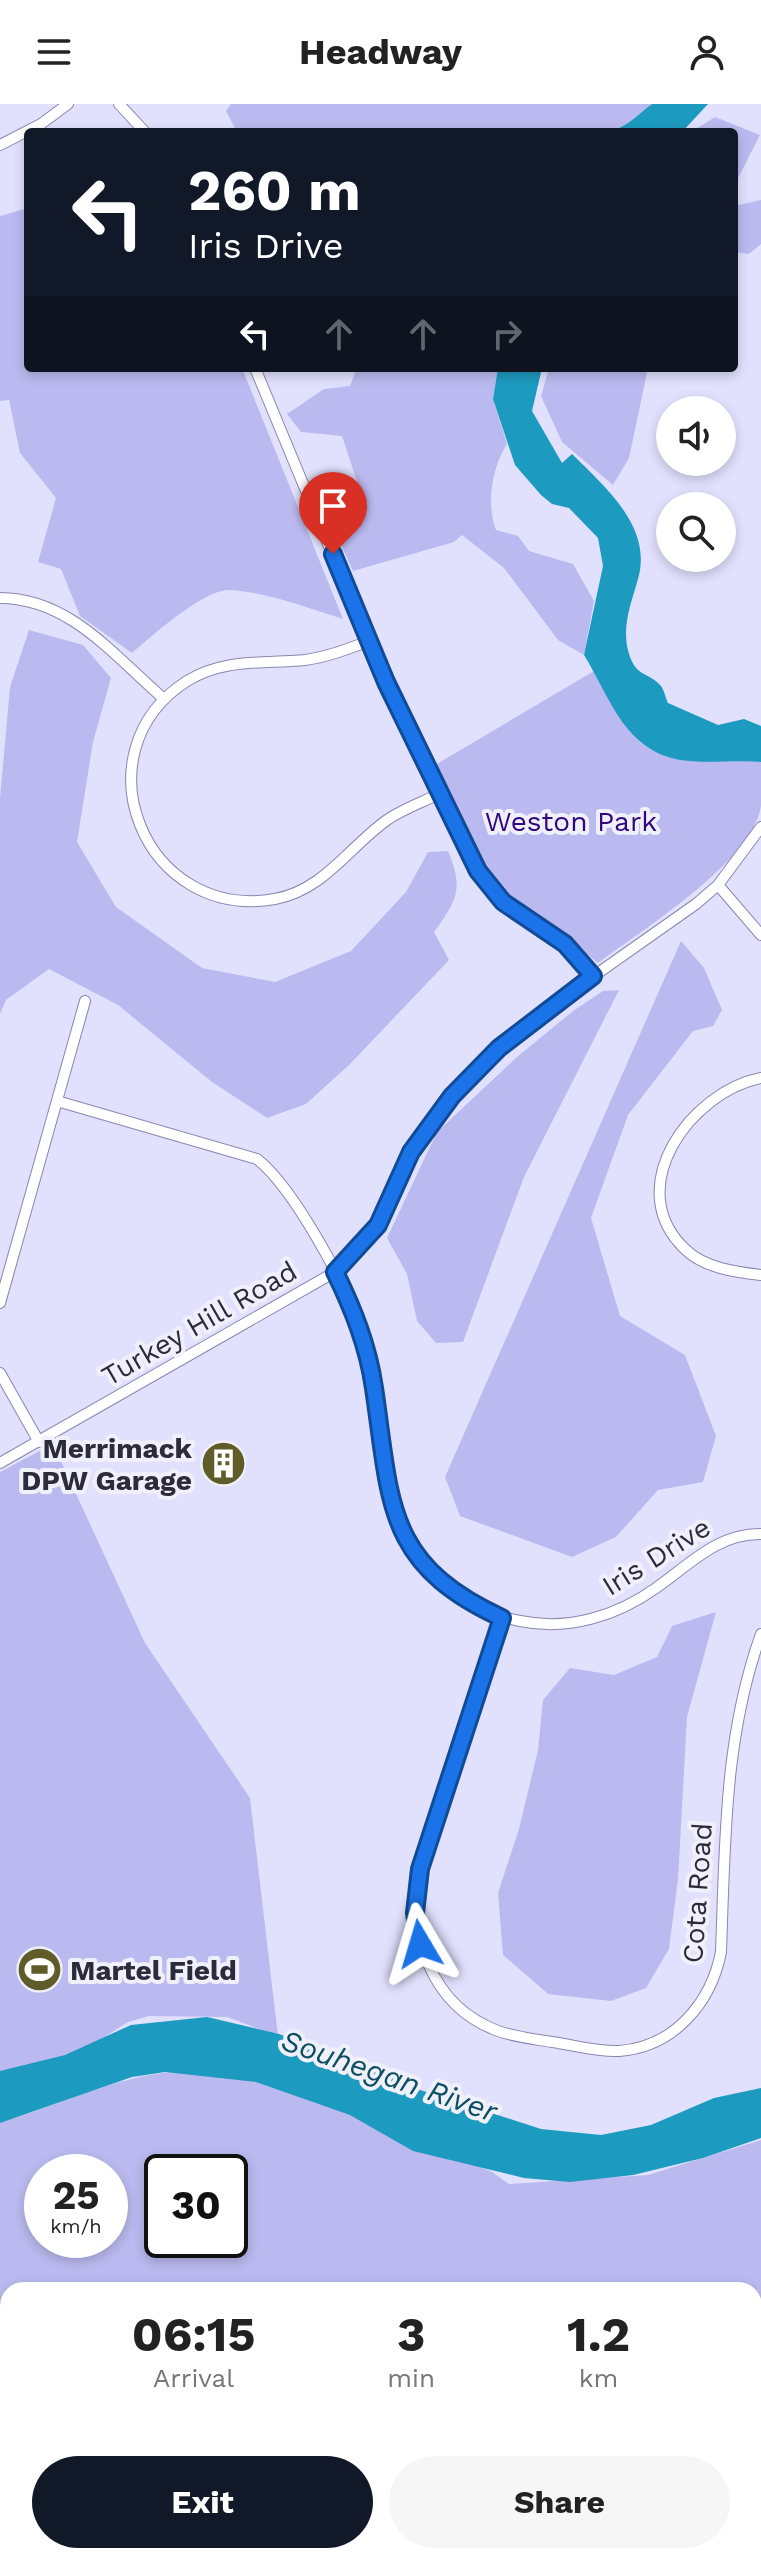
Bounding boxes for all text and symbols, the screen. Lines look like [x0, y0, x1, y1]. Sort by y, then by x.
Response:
icon: menu [32, 30, 76, 74]
icon: person [685, 30, 729, 74]
text: Headway [299, 31, 462, 73]
text: 260 m [188, 158, 361, 224]
icon: left [56, 160, 160, 264]
text: Iris Drive [188, 225, 344, 267]
icon: left [233, 312, 277, 356]
icon: ahead [317, 312, 361, 356]
icon: ahead [401, 312, 445, 356]
icon: right [485, 312, 529, 356]
map controls [656, 396, 736, 572]
button: sound [656, 396, 736, 476]
pin [299, 472, 367, 554]
icon: arrive [311, 484, 355, 528]
button: search [656, 492, 736, 572]
park label: Weston Park [485, 805, 657, 838]
street label: Turkey Hill Road [96, 1254, 303, 1393]
place label: Merrimack DPW Garage [21, 1432, 193, 1497]
building icon: Merrimack DPW Garage [199, 1440, 247, 1488]
street label: Iris Drive [596, 1510, 716, 1602]
street label: Cota Road [676, 1822, 719, 1964]
position arrow [378, 1902, 462, 1986]
sports icon: Martel Field [15, 1946, 63, 1994]
place label: Martel Field [70, 1954, 237, 1987]
water label: Souhegan River [277, 2022, 503, 2129]
speed limit sign: 30 [144, 2154, 248, 2258]
text: 25 [52, 2172, 100, 2219]
text: km/h [50, 2214, 102, 2238]
text: 06:15 [132, 2306, 255, 2363]
text: 3 [397, 2306, 425, 2363]
text: 1.2 [567, 2306, 630, 2363]
text: Arrival [153, 2363, 234, 2393]
text: min [387, 2363, 435, 2393]
text: km [579, 2363, 618, 2393]
button: Exit [32, 2456, 373, 2548]
button: Share [389, 2456, 730, 2548]

